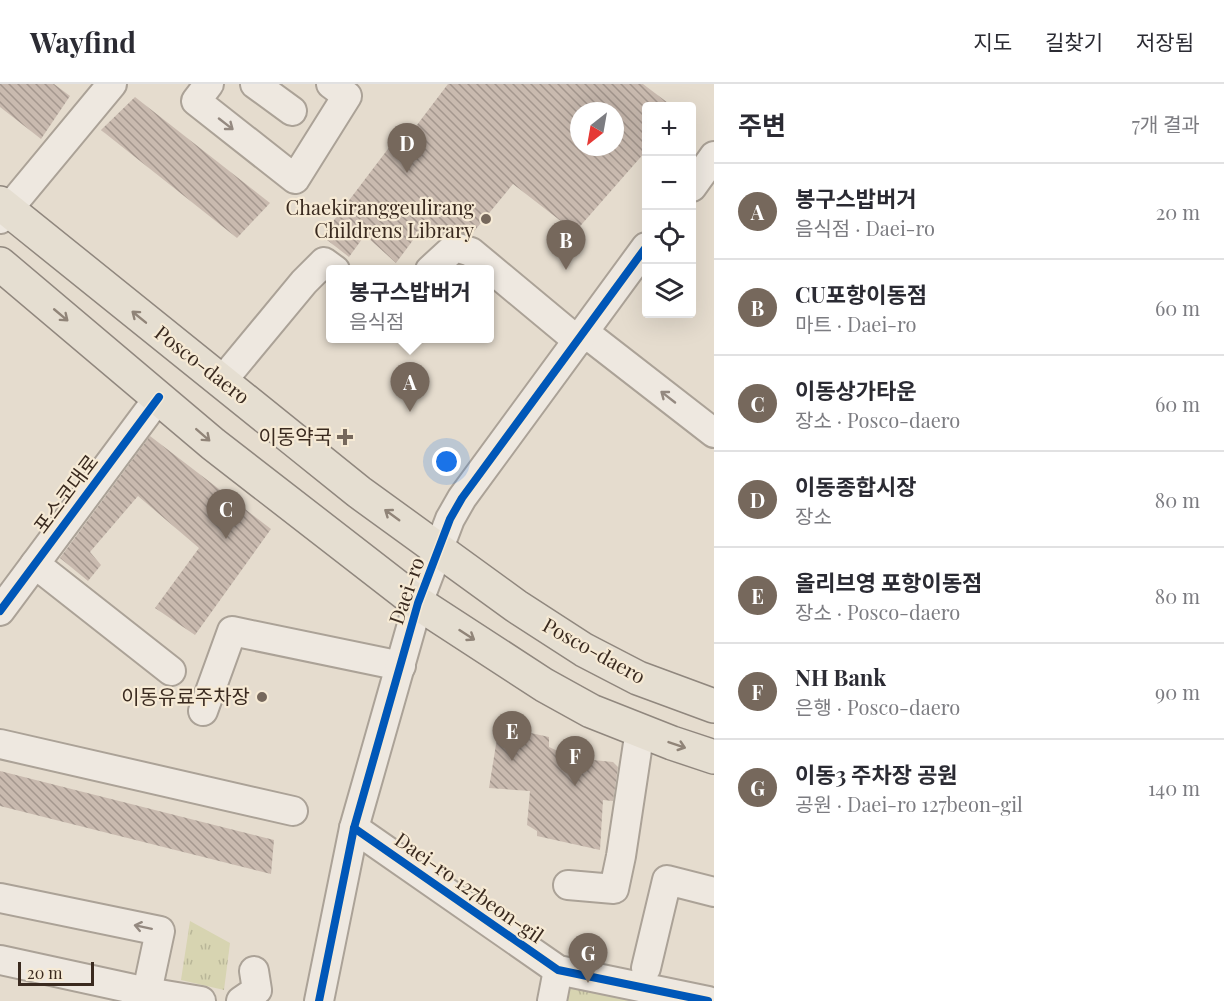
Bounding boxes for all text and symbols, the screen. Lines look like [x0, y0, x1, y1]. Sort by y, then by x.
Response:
text: Wayfind [30, 23, 136, 60]
text: 지도 [973, 27, 1012, 55]
text: 길찾기 [1045, 27, 1103, 55]
text: 저장됨 [1136, 27, 1194, 55]
north arrow [570, 102, 624, 156]
map controls [642, 102, 696, 318]
button: + [642, 102, 696, 156]
text: 주변 [738, 107, 786, 142]
text: 7개 결과 [1132, 110, 1200, 137]
one-way arrow [217, 117, 233, 130]
pin: D [388, 124, 426, 173]
button: − [642, 156, 696, 210]
text: 봉구스밥버거 [795, 183, 916, 213]
place label: Chaekiranggeulirang Childrens Library [286, 193, 474, 243]
text: A [751, 198, 764, 225]
text: 20 m [1156, 198, 1200, 225]
button: locate [642, 210, 696, 264]
marker: Chaekiranggeulirang Childrens Library [479, 212, 493, 226]
text: 음식점 · Daei-ro [795, 214, 935, 241]
pin: B [546, 220, 586, 270]
button: layers [642, 264, 696, 318]
popup [326, 265, 494, 343]
text: 봉구스밥버거 [349, 276, 471, 306]
text: CU포항이동점 [795, 279, 927, 309]
text: B [751, 294, 764, 321]
text: 60 m [1155, 294, 1200, 321]
text: 음식점 [349, 307, 404, 334]
one-way arrow [53, 309, 69, 322]
one-way arrow [132, 310, 148, 323]
text: 마트 · Daei-ro [795, 310, 917, 337]
street label: Posco-daero [150, 318, 256, 409]
pin: A [390, 362, 430, 412]
text: 이동상가타운 [795, 375, 916, 405]
text: C [750, 390, 765, 417]
text: 60 m [1155, 390, 1200, 417]
one-way arrow [660, 391, 676, 404]
text: 장소 · Posco-daero [795, 406, 960, 433]
place label: 이동약국 [258, 422, 332, 449]
marker: 이동약국 [336, 428, 354, 446]
one-way arrow [195, 429, 211, 442]
your location [432, 447, 461, 476]
street label: 포스코대로 [26, 448, 103, 538]
text: 이동종합시장 [795, 471, 916, 501]
text: D [750, 486, 765, 513]
text: 80 m [1155, 486, 1200, 513]
pin: C [206, 490, 246, 539]
text: 장소 [795, 502, 832, 529]
one-way arrow [384, 509, 400, 521]
street label: Daei-ro [382, 553, 430, 628]
text: 올리브영 포항이동점 [795, 567, 982, 597]
text: E [751, 582, 764, 609]
text: 80 m [1155, 582, 1200, 609]
text: 장소 · Posco-daero [795, 598, 960, 625]
street label: Posco-daero [539, 610, 651, 689]
one-way arrow [459, 629, 476, 642]
text: NH Bank [795, 662, 886, 692]
text: F [752, 678, 763, 705]
text: 90 m [1155, 678, 1200, 705]
place label: 이동유료주차장 [121, 682, 250, 709]
marker: 이동유료주차장 [255, 690, 269, 704]
text: 은행 · Posco-daero [795, 693, 960, 720]
pin: E [492, 712, 532, 761]
pin: F [556, 736, 594, 786]
one-way arrow [667, 740, 686, 751]
text: 이동3 주차장 공원 [795, 759, 958, 789]
text: G [750, 774, 765, 801]
text: 140 m [1148, 774, 1200, 801]
text: 공원 · Daei-ro 127beon-gil [795, 790, 1023, 817]
street label: Daei-ro 127beon-gil [390, 825, 550, 948]
one-way arrow [134, 921, 153, 933]
pin: G [568, 934, 608, 983]
scale bar [18, 959, 94, 986]
text: 20 m [27, 962, 62, 983]

